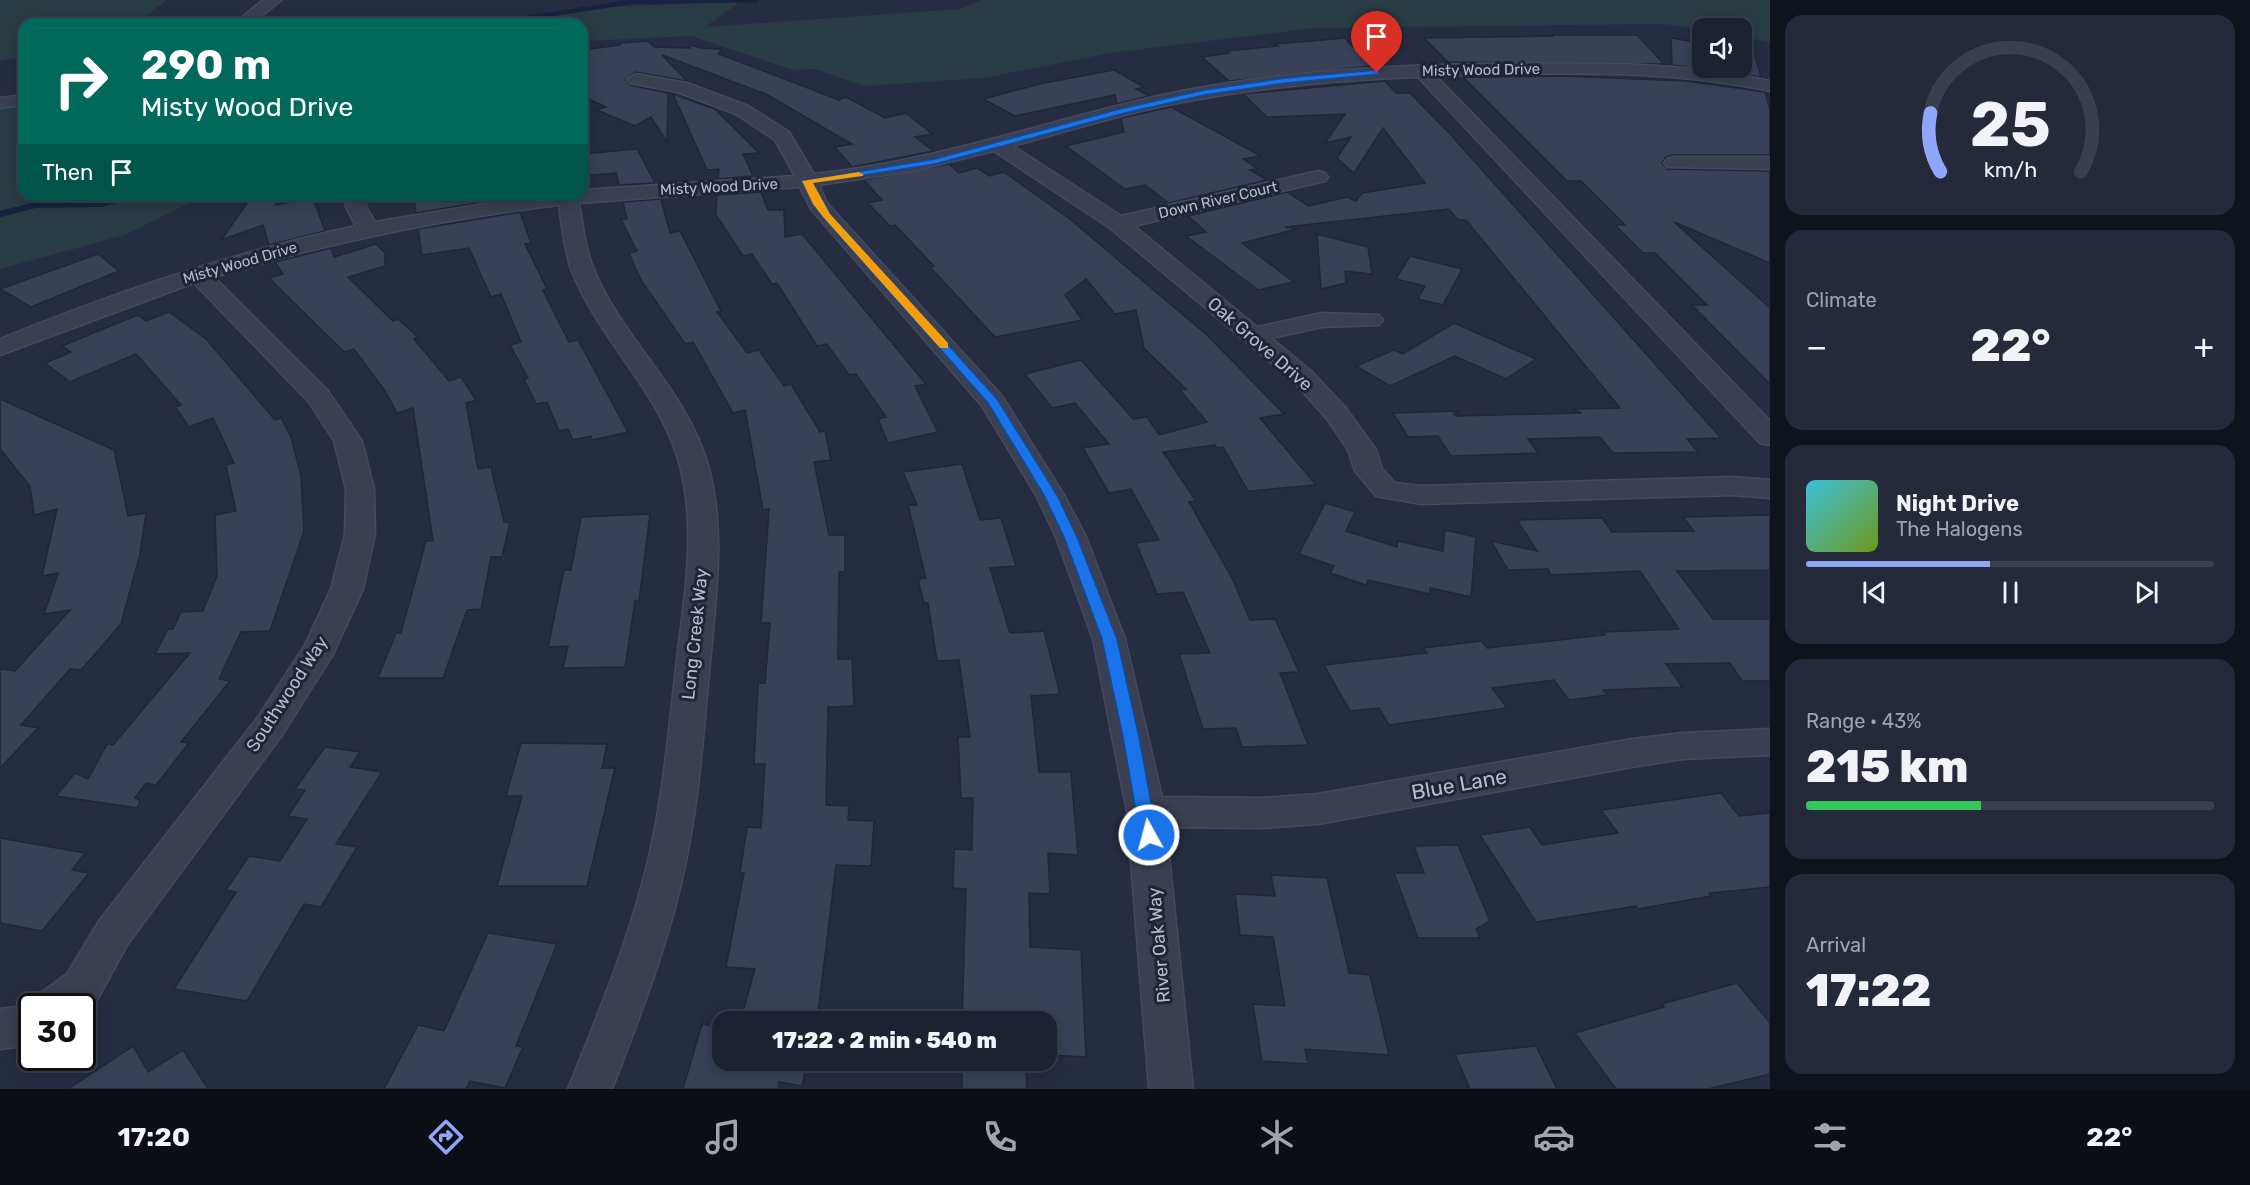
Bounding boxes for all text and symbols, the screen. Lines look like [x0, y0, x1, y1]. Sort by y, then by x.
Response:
pin [1351, 11, 1402, 73]
map controls [1692, 18, 1752, 78]
button: sound [1692, 18, 1752, 78]
icon: arrive [1360, 20, 1393, 53]
text: 290 m [141, 40, 271, 90]
icon: right [42, 42, 120, 120]
street label: Misty Wood Drive [1422, 60, 1540, 80]
text: 25 [1970, 88, 2050, 162]
text: Misty Wood Drive [141, 91, 353, 123]
icon: arrive [105, 156, 138, 189]
text: km/h [1983, 157, 2037, 182]
text: Then [42, 159, 93, 186]
street label: Misty Wood Drive [660, 175, 778, 199]
street label: Down River Court [1157, 178, 1279, 222]
street label: Misty Wood Drive [181, 238, 299, 288]
text: Climate [1806, 288, 1877, 312]
street label: Oak Grove Drive [1203, 292, 1317, 396]
text: 22° [1971, 319, 2050, 372]
text: − [1806, 327, 1827, 366]
text: + [2193, 327, 2214, 366]
text: Night Drive [1896, 490, 2019, 517]
text: The Halogens [1896, 517, 2023, 541]
street label: Long Creek Way [677, 567, 713, 701]
icon: previous [1858, 576, 1891, 609]
icon: pause [1994, 576, 2027, 609]
icon: next [2130, 576, 2163, 609]
street label: Southwood Way [241, 632, 333, 756]
text: Range · 43% [1806, 709, 1921, 733]
text: 215 km [1806, 740, 1969, 793]
street label: Blue Lane [1409, 763, 1509, 805]
position arrow [1117, 803, 1181, 867]
street label: River Oak Way [1143, 886, 1175, 1004]
text: Arrival [1806, 933, 1866, 957]
text: 17:22 [1806, 964, 1931, 1017]
speed limit sign: 30 [18, 993, 96, 1071]
text: 17:22 · 2 min · 540 m [772, 1027, 997, 1054]
icon: directions [425, 1116, 467, 1158]
icon: music [702, 1116, 744, 1158]
icon: phone [979, 1116, 1021, 1158]
icon: climate [1256, 1116, 1298, 1158]
icon: car [1533, 1116, 1575, 1158]
icon: filters [1809, 1116, 1851, 1158]
text: 17:20 [117, 1121, 190, 1153]
text: 22° [2086, 1121, 2132, 1153]

